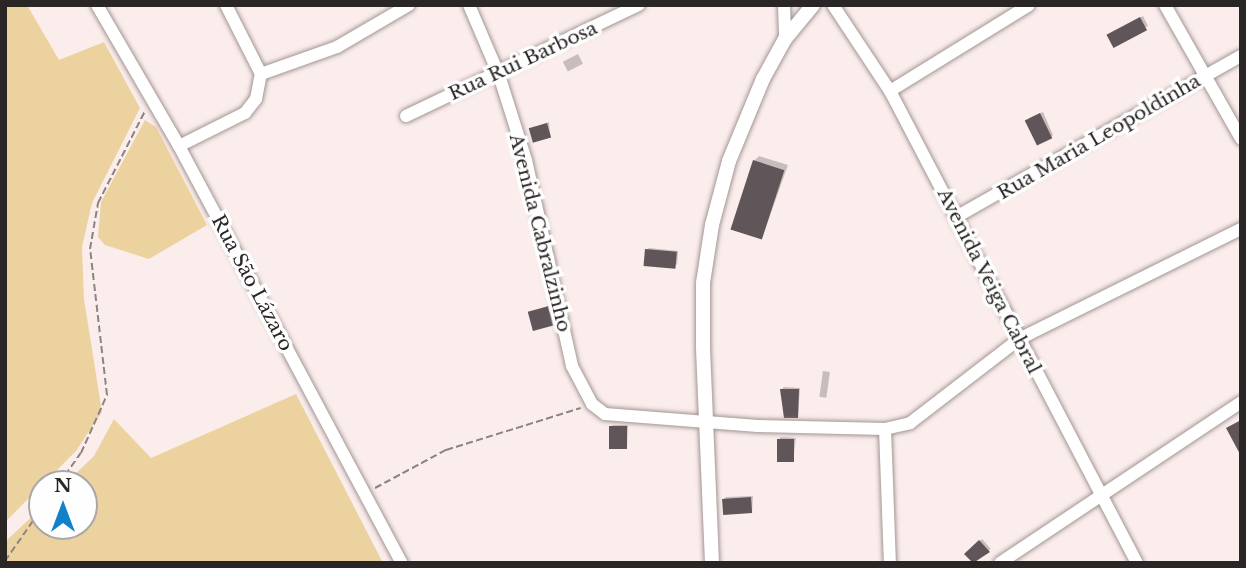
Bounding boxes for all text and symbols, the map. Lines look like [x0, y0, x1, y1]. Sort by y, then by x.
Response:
street label: Rua Rui Barbosa [445, 17, 601, 105]
street label: Rua Maria Leopoldinha [993, 69, 1205, 205]
street label: Avenida Cabralzinho [504, 131, 576, 335]
street label: Avenida Veiga Cabral [932, 184, 1046, 378]
street label: Rua São Lázaro [206, 211, 298, 355]
north arrow [28, 470, 98, 540]
text: N [54, 474, 72, 497]

